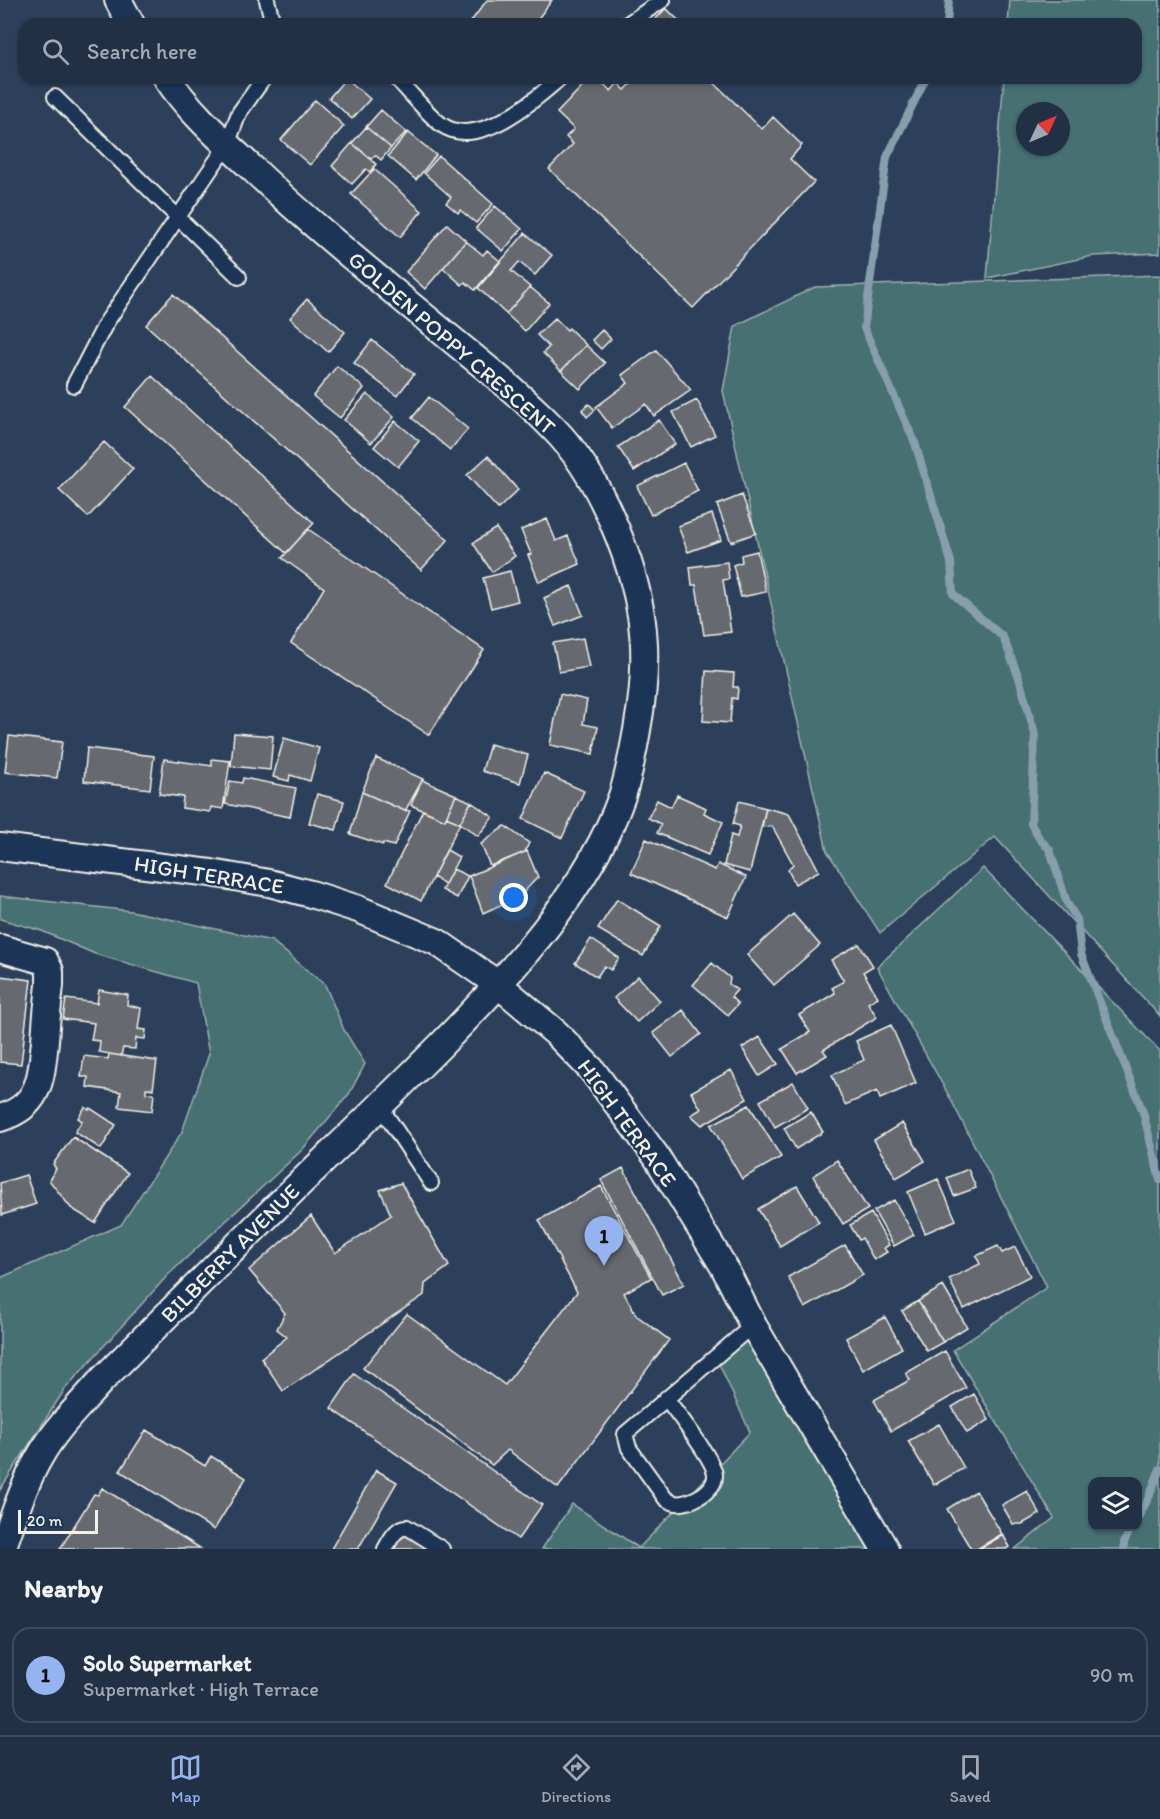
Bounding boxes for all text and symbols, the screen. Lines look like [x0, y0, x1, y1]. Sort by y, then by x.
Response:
search box [18, 18, 1142, 84]
icon: search [39, 35, 72, 68]
text: Search here [87, 38, 197, 65]
north arrow [1016, 102, 1070, 156]
street label: GOLDEN POPPY CRESCENT [343, 246, 562, 441]
street label: HIGH TERRACE [132, 850, 286, 900]
your location [499, 883, 528, 912]
street label: HIGH TERRACE [572, 1054, 682, 1192]
street label: BILBERRY AVENUE [155, 1178, 305, 1328]
pin: 1 [584, 1216, 624, 1266]
map controls [1088, 1477, 1142, 1531]
button: layers [1088, 1477, 1142, 1531]
scale bar [18, 1507, 98, 1534]
text: 20 m [27, 1511, 62, 1530]
text: Nearby [24, 1572, 103, 1604]
text: Solo Supermarket [83, 1650, 252, 1677]
text: 1 [41, 1663, 50, 1687]
text: 90 m [1090, 1663, 1134, 1687]
text: Supermarket · High Terrace [83, 1677, 319, 1701]
tab: Map [169, 1751, 202, 1806]
tab: Directions [541, 1751, 611, 1806]
tab: Saved [950, 1751, 991, 1806]

